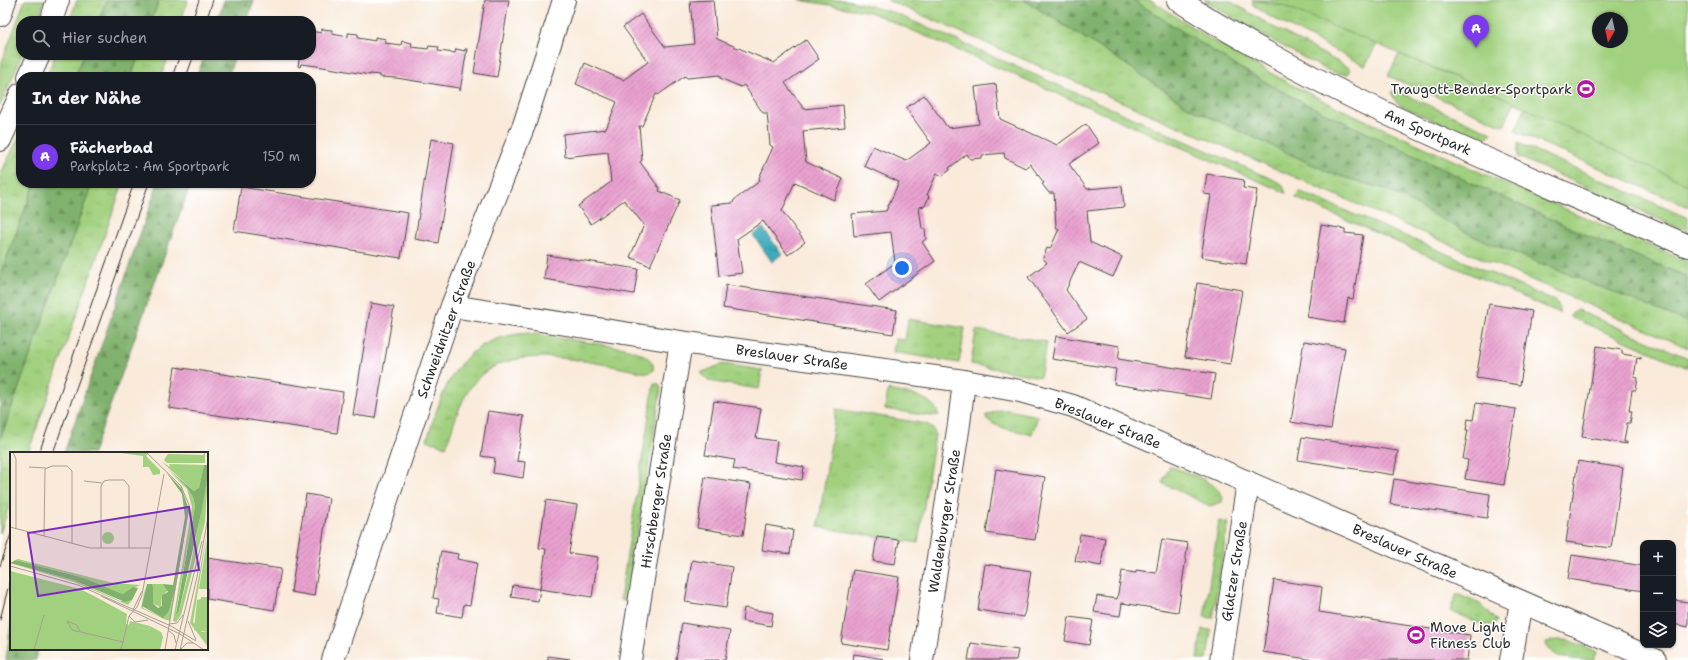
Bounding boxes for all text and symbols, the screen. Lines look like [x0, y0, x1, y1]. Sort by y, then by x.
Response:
north arrow [1592, 12, 1628, 48]
pin: A [1463, 15, 1489, 48]
search box [16, 16, 316, 60]
icon: search [30, 27, 52, 49]
text: Hier suchen [62, 28, 147, 48]
sports icon: Traugott-Bender-Sportpark [1575, 78, 1597, 100]
place label: Traugott-Bender-Sportpark [1391, 80, 1572, 98]
text: In der Nähe [32, 87, 141, 109]
street label: Am Sportpark [1382, 105, 1474, 159]
text: Fächerbad [70, 138, 153, 158]
text: A [40, 148, 50, 165]
text: 150 m [262, 148, 300, 165]
text: Parkplatz · Am Sportpark [70, 158, 229, 175]
street label: Schweidnitzer Straße [413, 257, 479, 401]
your location [892, 258, 912, 278]
street label: Breslauer Straße [735, 340, 849, 374]
street label: Breslauer Straße [1052, 393, 1164, 453]
street label: Hirschberger Straße [636, 432, 676, 570]
street label: Waldenburger Straße [924, 448, 964, 594]
inset map [10, 452, 208, 650]
street label: Glatzer Straße [1217, 519, 1251, 623]
street label: Breslauer Straße [1350, 520, 1460, 582]
map controls [1640, 540, 1676, 648]
button: + [1640, 540, 1676, 576]
button: − [1640, 576, 1676, 612]
button: layers [1640, 612, 1676, 648]
place label: Move Light Fitness Club [1430, 618, 1511, 652]
sports icon: Move Light Fitness Club [1405, 624, 1427, 646]

